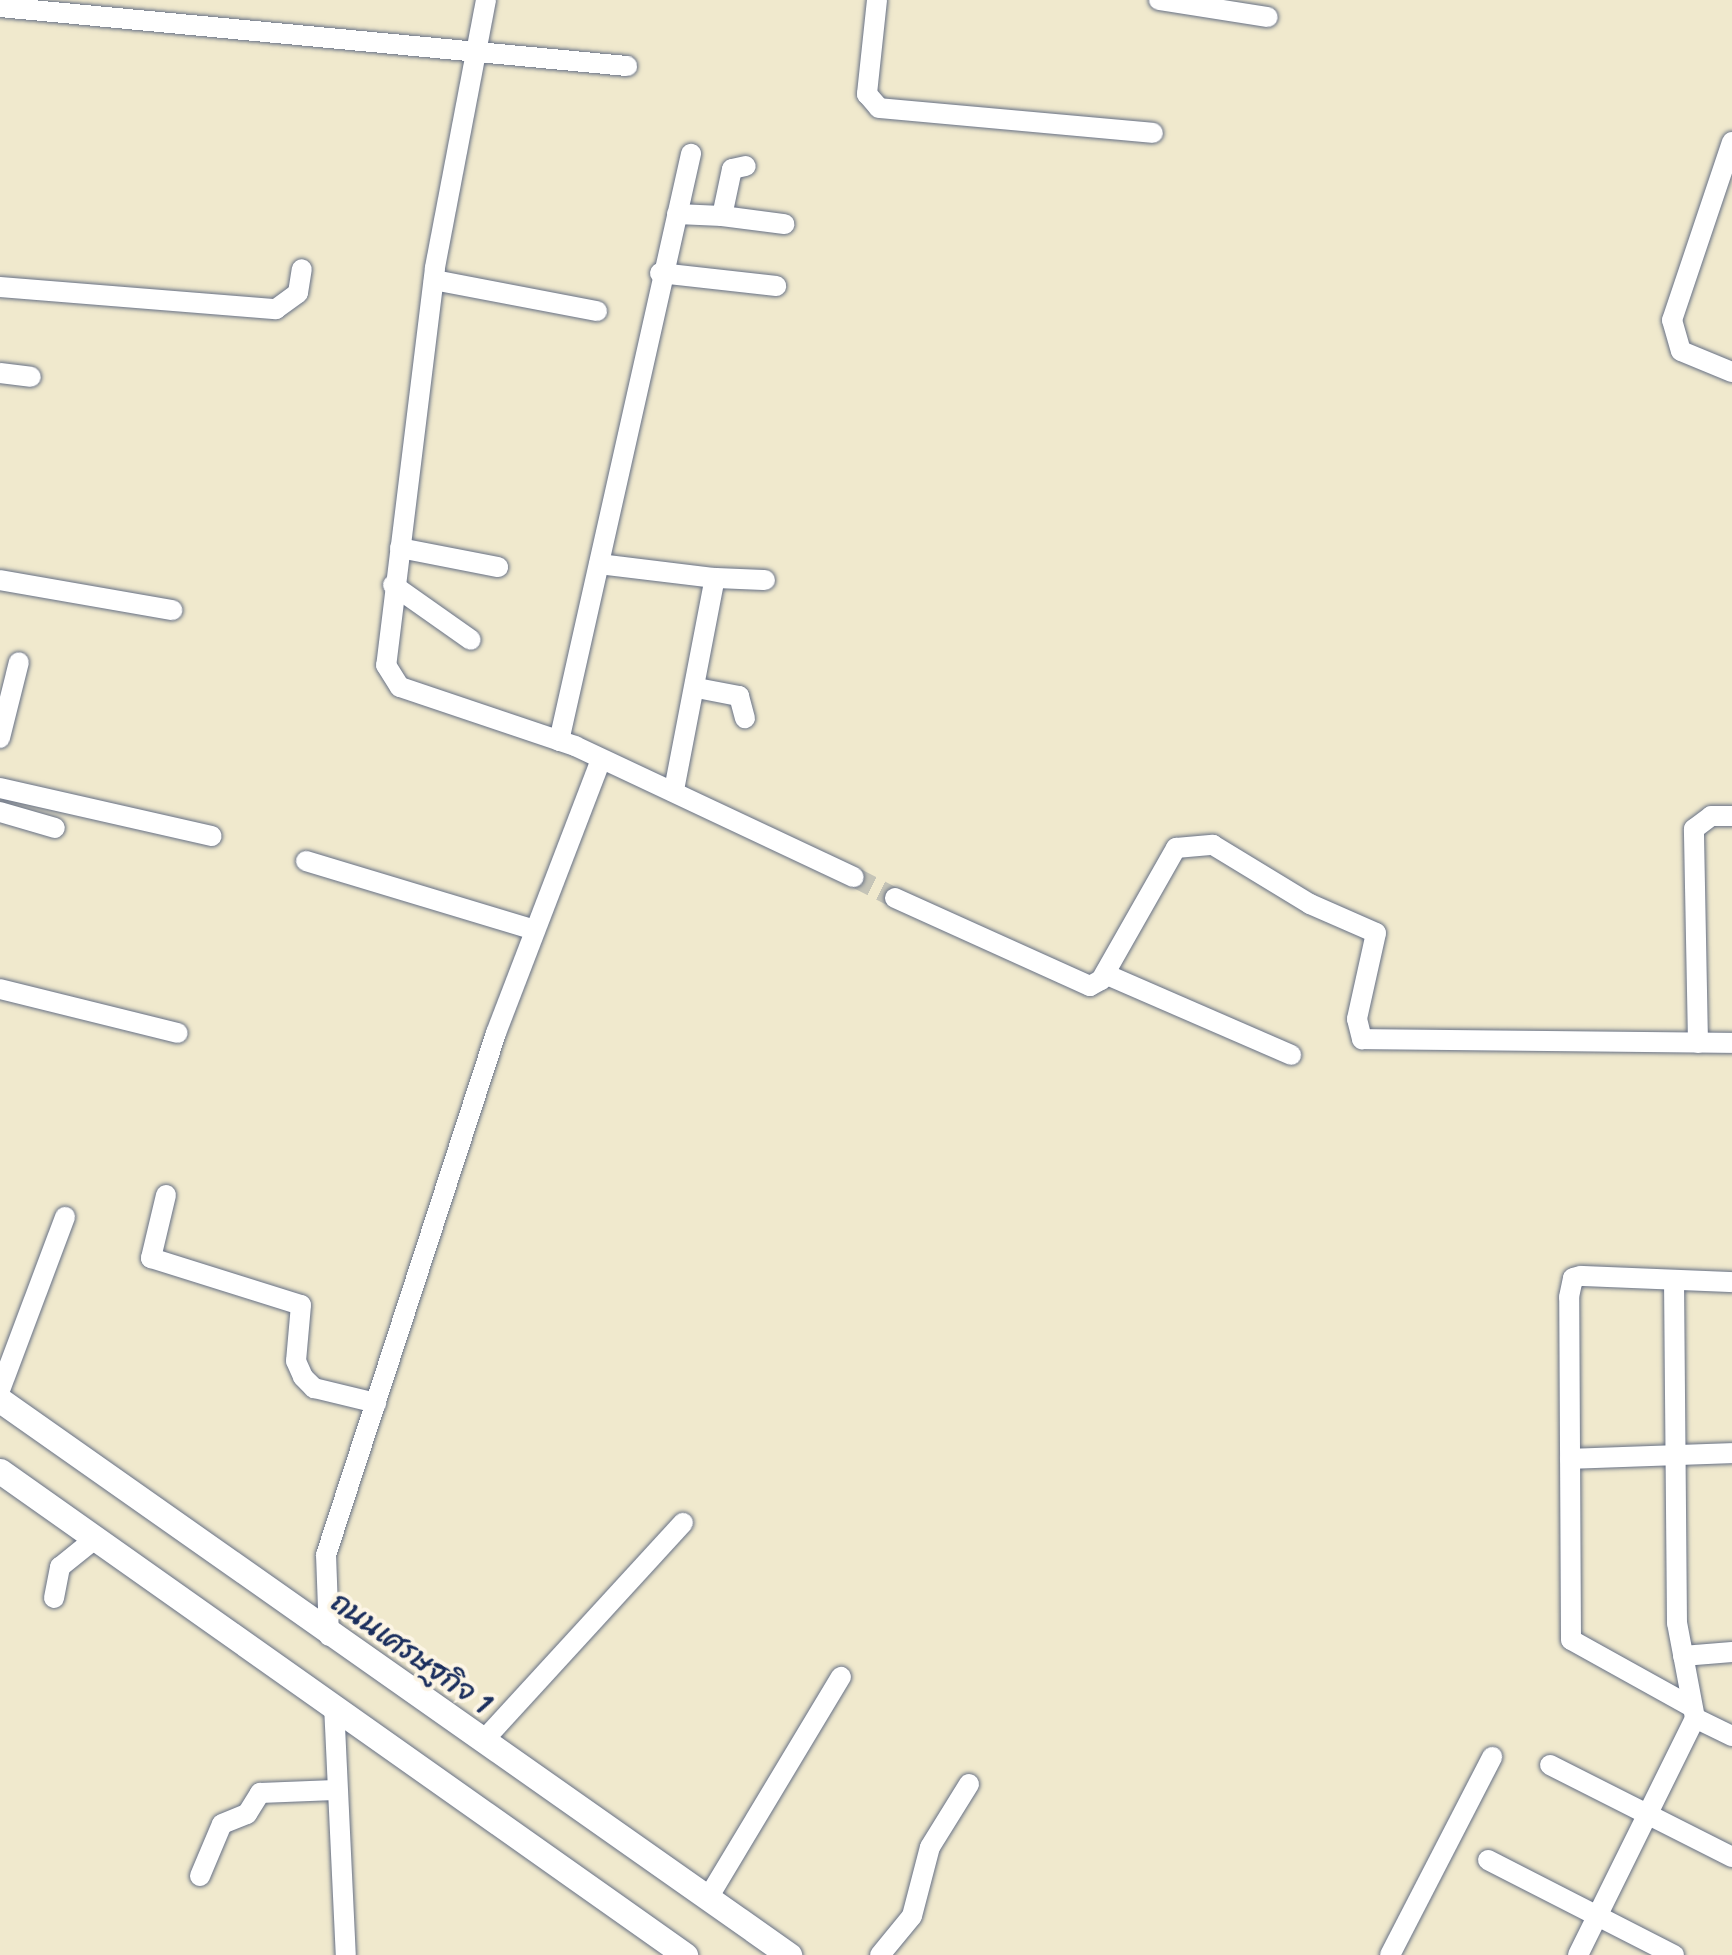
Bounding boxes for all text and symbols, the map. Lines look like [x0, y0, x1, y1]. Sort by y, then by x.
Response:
street label: ถนนเศรษฐกิจ 1 [324, 1584, 500, 1722]

